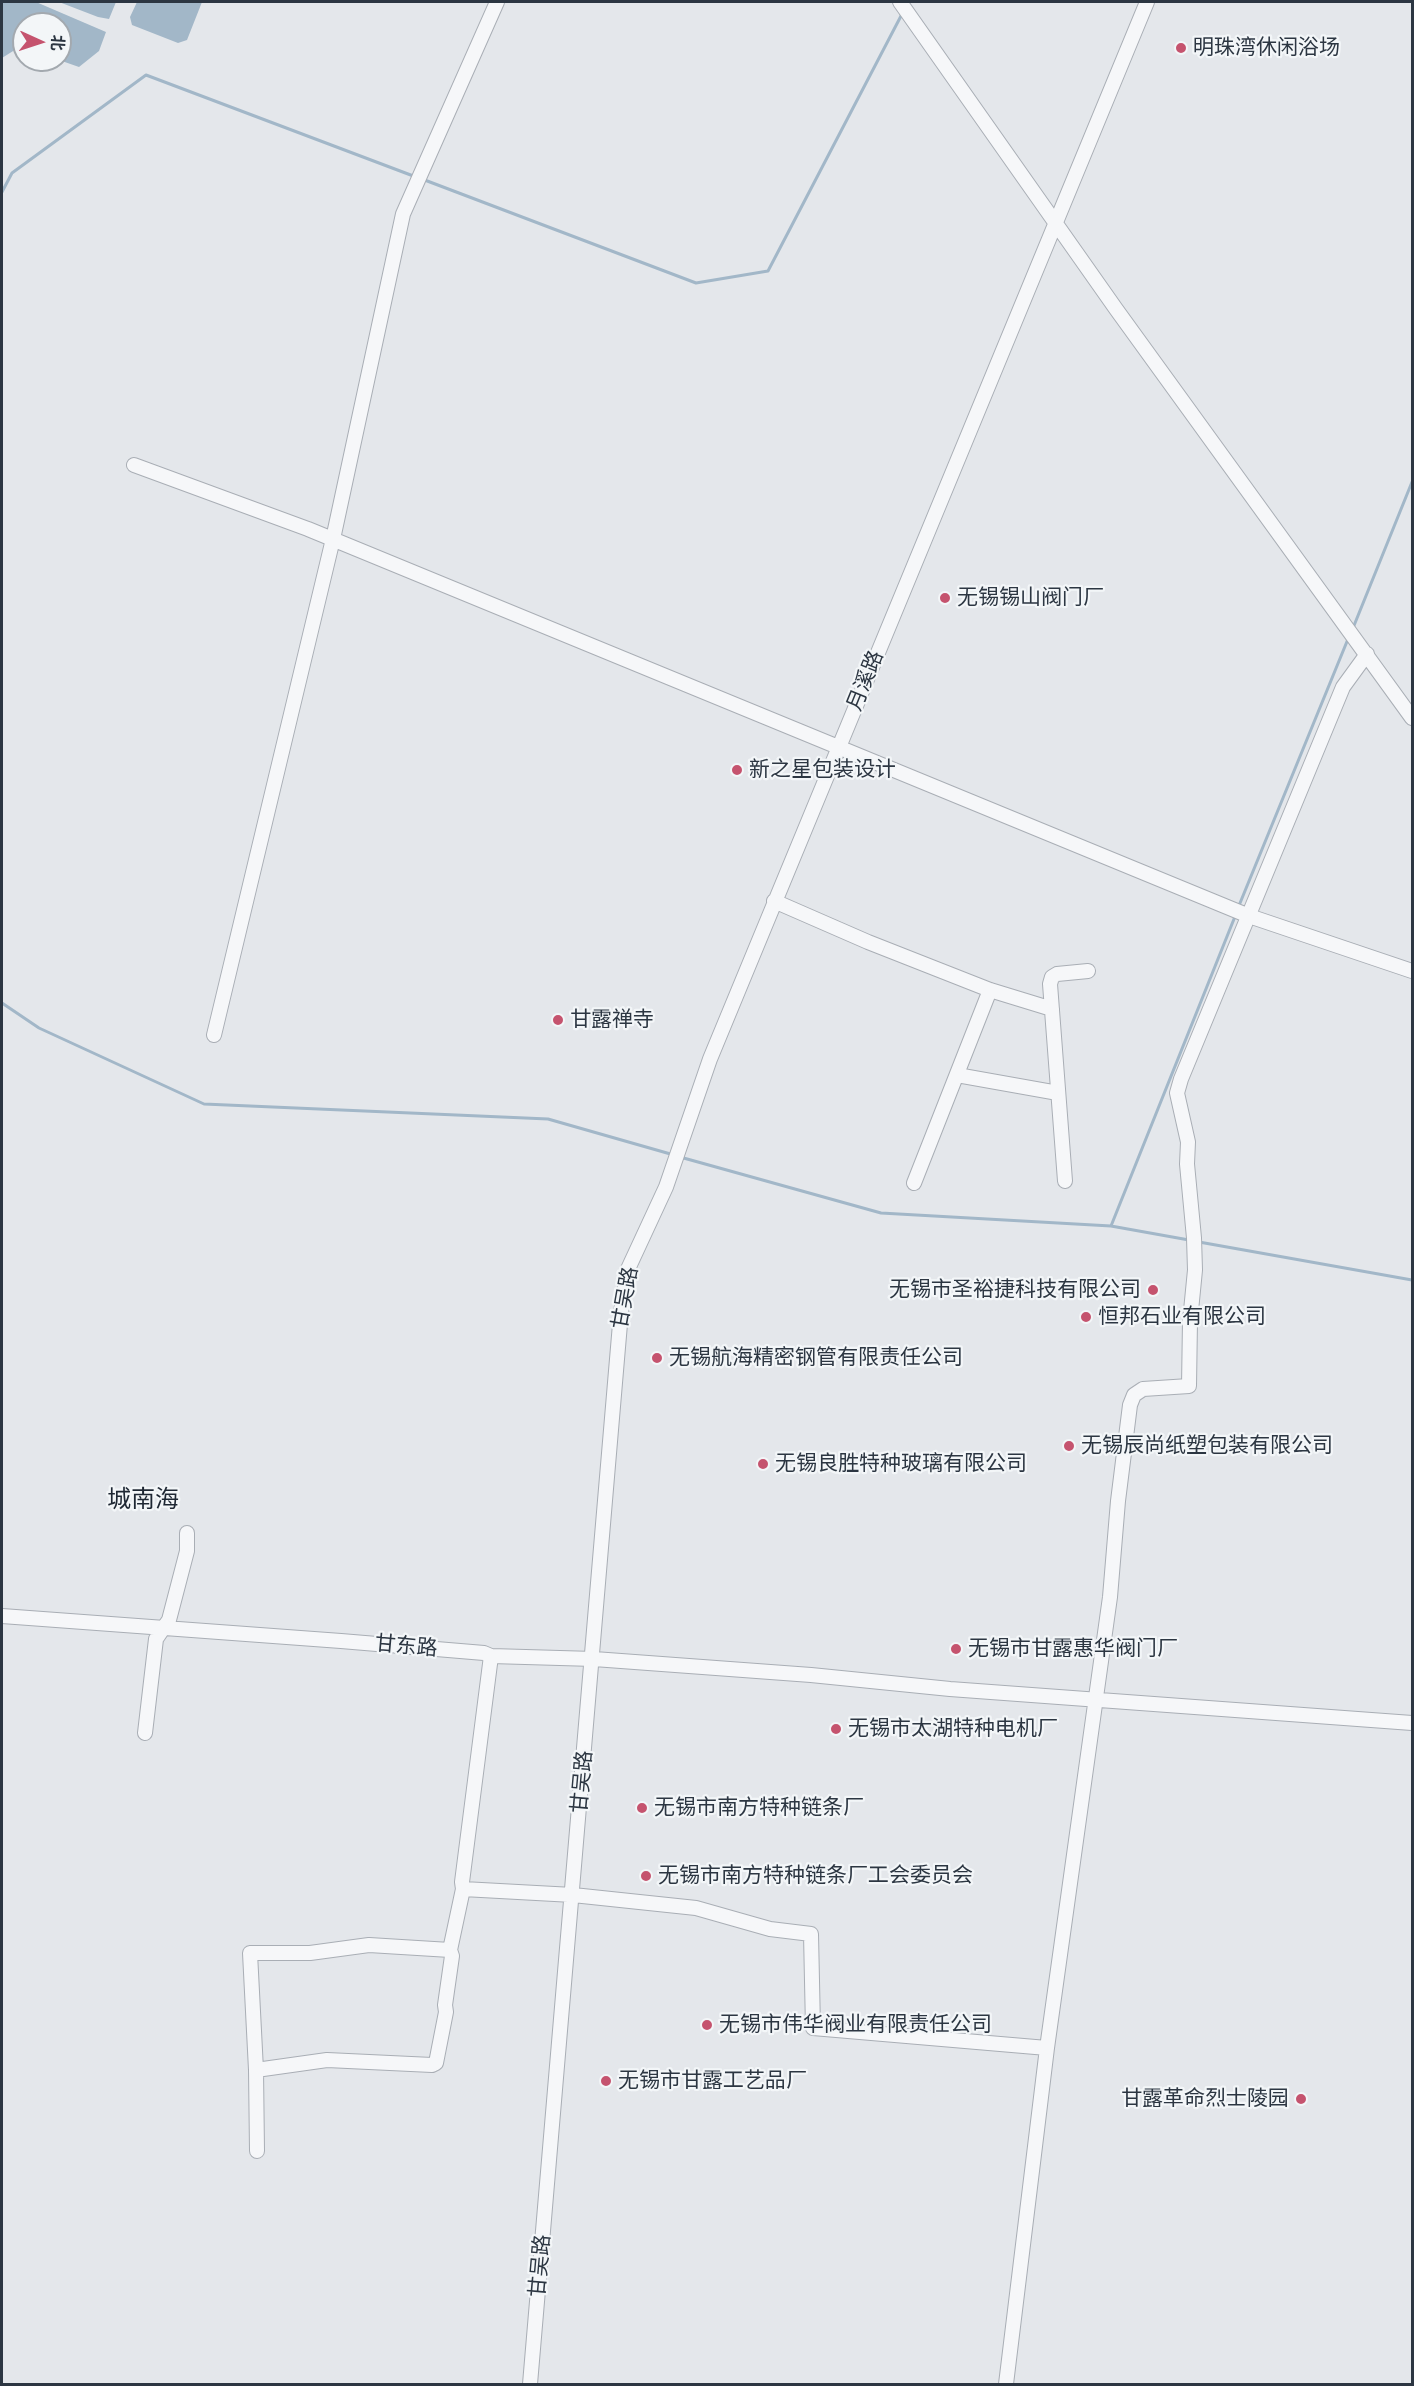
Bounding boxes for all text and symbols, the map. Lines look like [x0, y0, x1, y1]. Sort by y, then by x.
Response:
north arrow [12, 12, 72, 72]
text: 北 [47, 34, 69, 51]
place label: 明珠湾休闲浴场 [1193, 35, 1340, 61]
marker: 明珠湾休闲浴场 [1174, 41, 1188, 55]
place label: 无锡锡山阀门厂 [957, 585, 1104, 611]
marker: 无锡锡山阀门厂 [938, 591, 952, 605]
street label: 月溪路 [843, 647, 889, 715]
place label: 新之星包装设计 [749, 757, 896, 783]
marker: 新之星包装设计 [730, 763, 744, 777]
place label: 甘露禅寺 [570, 1007, 654, 1033]
marker: 甘露禅寺 [551, 1013, 565, 1027]
street label: 甘吴路 [608, 1265, 644, 1331]
place label: 无锡市圣裕捷科技有限公司 [889, 1277, 1141, 1303]
marker: 无锡市圣裕捷科技有限公司 [1146, 1283, 1160, 1297]
place label: 恒邦石业有限公司 [1098, 1304, 1266, 1330]
marker: 恒邦石业有限公司 [1079, 1310, 1093, 1324]
place label: 无锡航海精密钢管有限责任公司 [669, 1345, 963, 1371]
marker: 无锡航海精密钢管有限责任公司 [650, 1351, 664, 1365]
place label: 无锡辰尚纸塑包装有限公司 [1081, 1433, 1333, 1459]
marker: 无锡辰尚纸塑包装有限公司 [1062, 1439, 1076, 1453]
place label: 无锡良胜特种玻璃有限公司 [775, 1451, 1027, 1477]
marker: 无锡良胜特种玻璃有限公司 [756, 1457, 770, 1471]
district label: 城南海 [107, 1487, 179, 1515]
street label: 甘东路 [374, 1632, 438, 1662]
place label: 无锡市甘露惠华阀门厂 [968, 1636, 1178, 1662]
marker: 无锡市甘露惠华阀门厂 [949, 1642, 963, 1656]
place label: 无锡市太湖特种电机厂 [848, 1716, 1058, 1742]
marker: 无锡市太湖特种电机厂 [829, 1722, 843, 1736]
street label: 甘吴路 [568, 1750, 598, 1814]
place label: 无锡市南方特种链条厂 [654, 1795, 864, 1821]
marker: 无锡市南方特种链条厂 [635, 1801, 649, 1815]
place label: 无锡市南方特种链条厂工会委员会 [658, 1863, 973, 1889]
marker: 无锡市南方特种链条厂工会委员会 [639, 1869, 653, 1883]
place label: 无锡市伟华阀业有限责任公司 [719, 2012, 992, 2038]
marker: 无锡市伟华阀业有限责任公司 [700, 2018, 714, 2032]
place label: 无锡市甘露工艺品厂 [618, 2068, 807, 2094]
marker: 无锡市甘露工艺品厂 [599, 2074, 613, 2088]
place label: 甘露革命烈士陵园 [1121, 2086, 1289, 2112]
marker: 甘露革命烈士陵园 [1294, 2092, 1308, 2106]
street label: 甘吴路 [526, 2234, 556, 2298]

